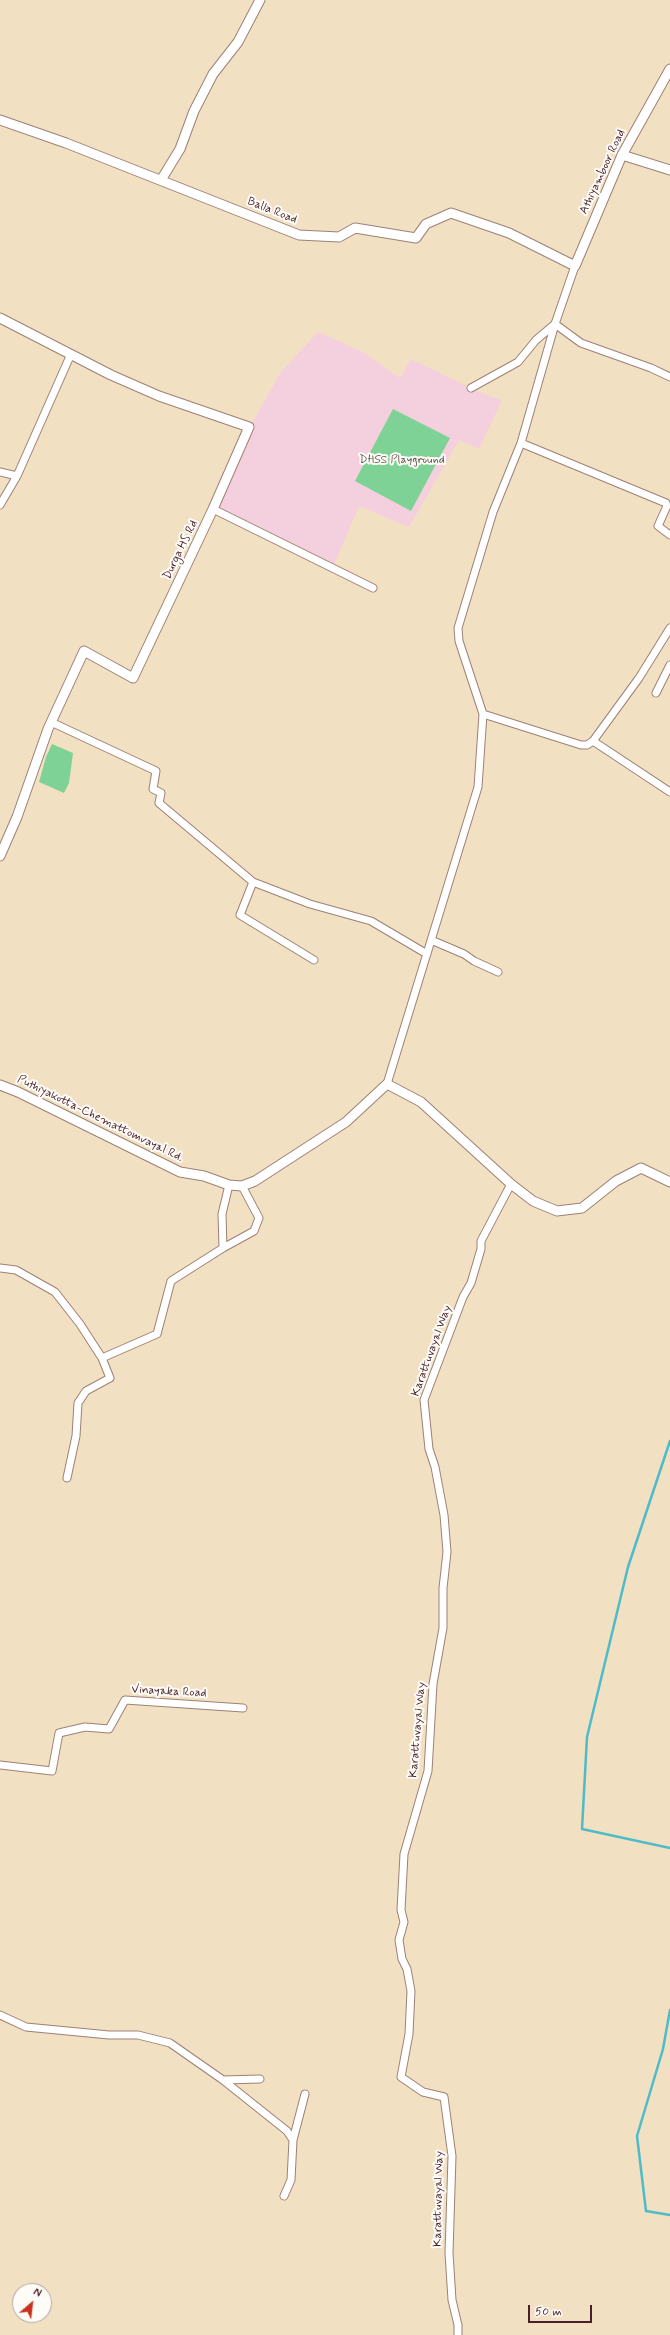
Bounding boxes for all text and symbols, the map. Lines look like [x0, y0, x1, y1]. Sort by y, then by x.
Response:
street label: Athiyamboor Road [577, 127, 629, 217]
street label: Balla Road [245, 195, 299, 227]
park label: DHSS Playground [359, 453, 445, 467]
street label: Durga HS Rd [160, 518, 202, 582]
street label: Puthiyakotta-Chemattomvayal Rd. [15, 1072, 185, 1166]
street label: Karattuvayal Way [409, 1303, 455, 1399]
street label: Karattuvayal Way [407, 1682, 429, 1778]
street label: Vinayaka Road [131, 1683, 207, 1701]
street label: Karattuvayal Way [431, 2151, 447, 2247]
north arrow [12, 2283, 52, 2323]
text: N [31, 2285, 44, 2301]
scale bar [530, 2297, 594, 2323]
text: 50 m [535, 2304, 562, 2320]

